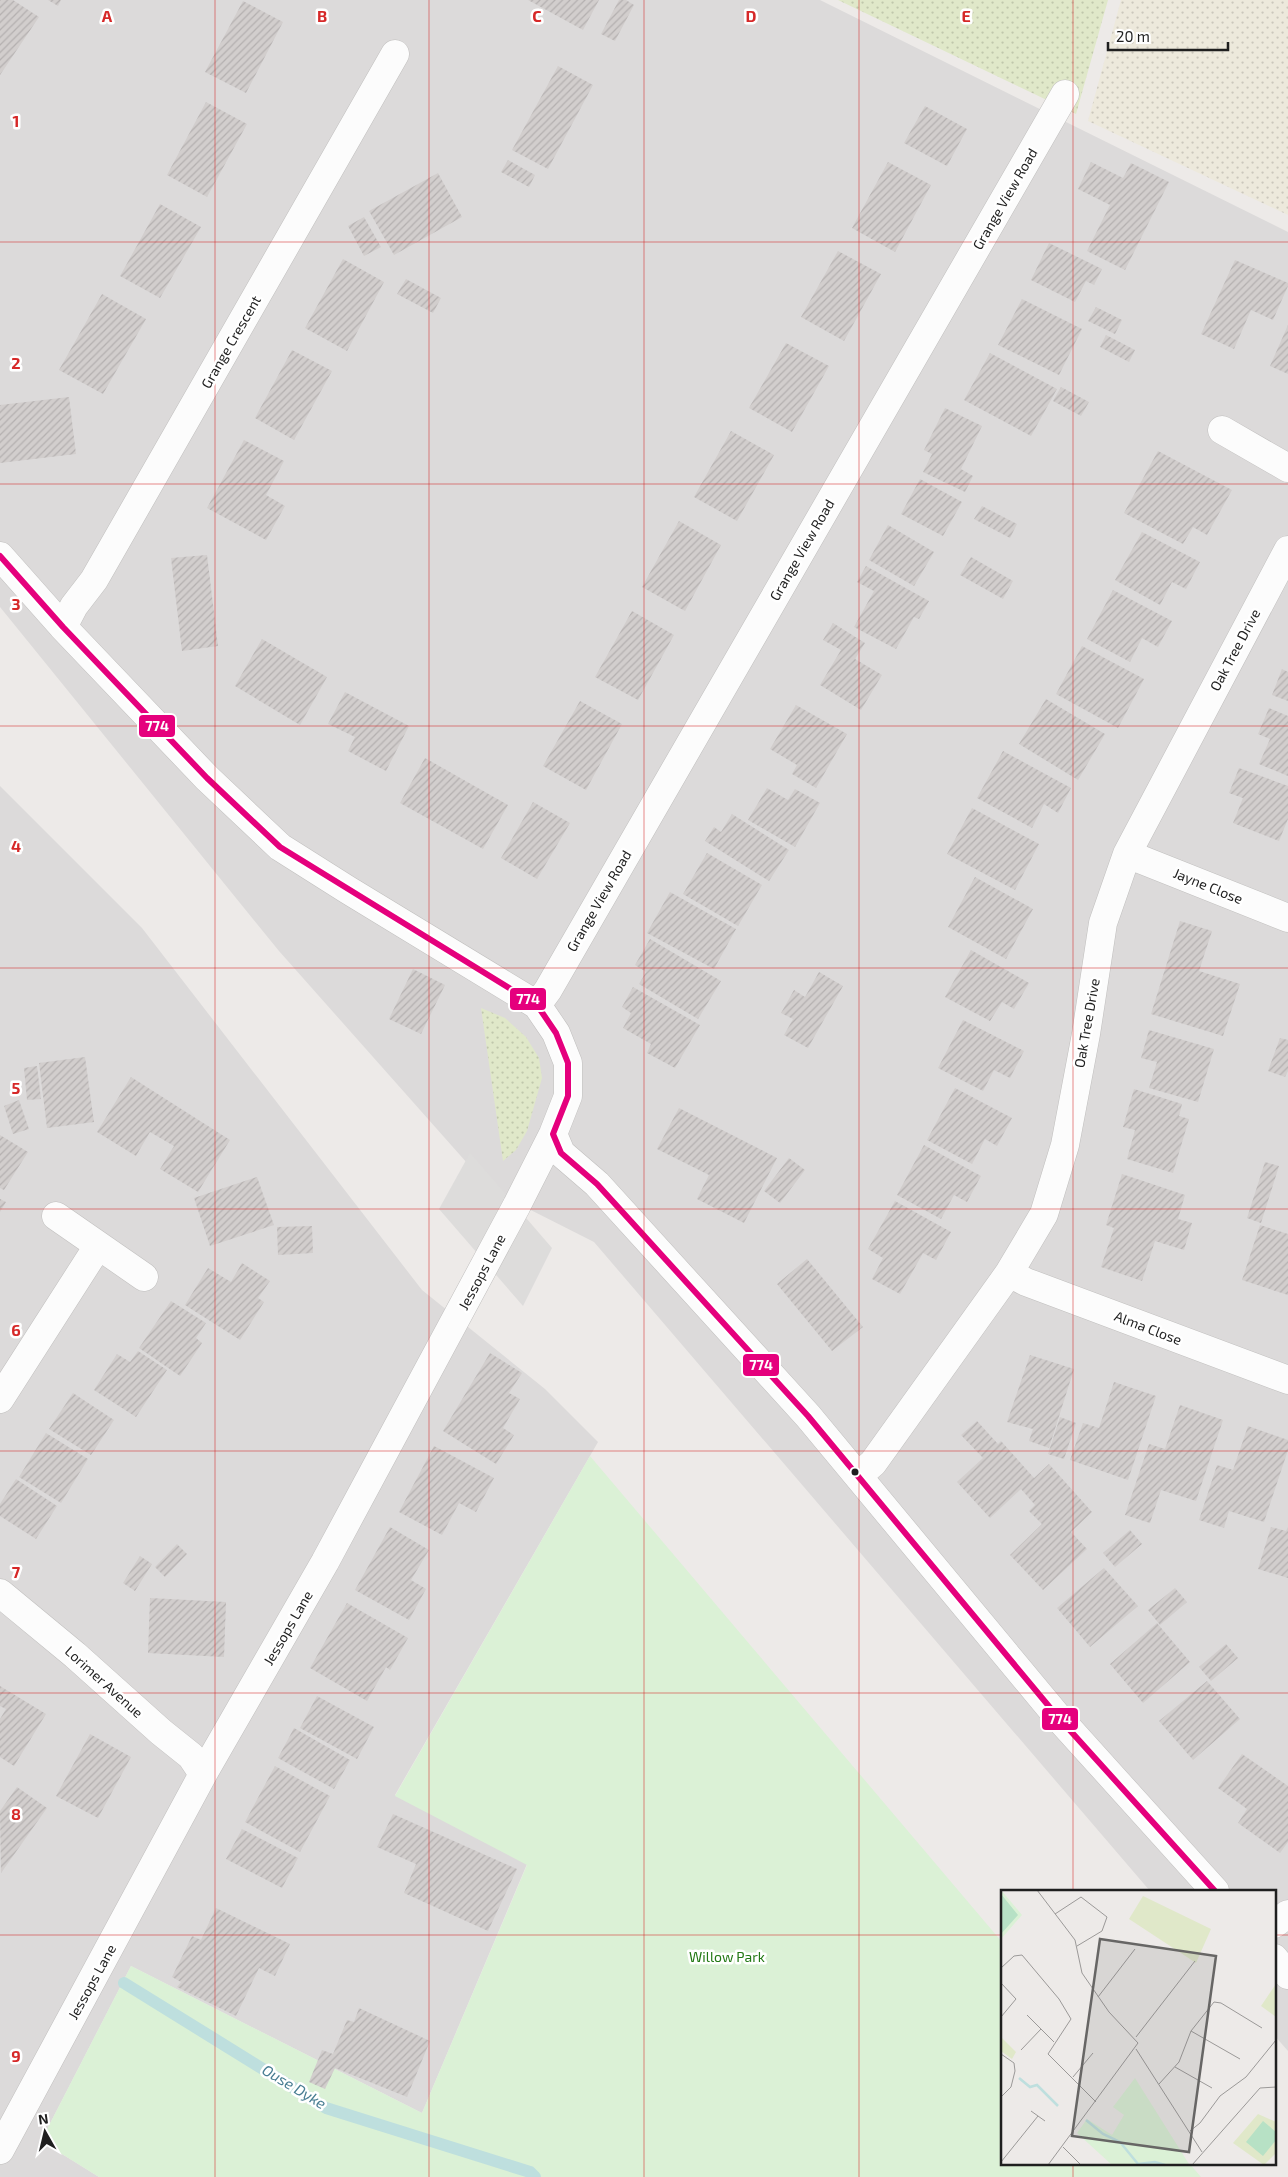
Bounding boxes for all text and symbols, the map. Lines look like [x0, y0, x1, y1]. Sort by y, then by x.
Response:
text: A [102, 6, 113, 25]
text: B [317, 6, 327, 25]
text: C [532, 6, 542, 25]
text: D [746, 6, 757, 25]
text: E [961, 6, 971, 25]
scale bar [1108, 20, 1228, 52]
text: 20 m [1116, 27, 1150, 45]
text: 1 [13, 111, 19, 130]
street label: Grange View Road [969, 145, 1041, 253]
street label: Grange Crescent [197, 292, 264, 391]
text: 2 [11, 353, 21, 372]
street label: Grange View Road [766, 496, 838, 604]
text: 3 [11, 594, 21, 613]
street label: Oak Tree Drive [1206, 606, 1263, 694]
line badge: 774 [138, 714, 176, 738]
text: 774 [145, 717, 169, 734]
text: 4 [11, 836, 21, 855]
street label: Grange View Road [563, 847, 635, 955]
street label: Jayne Close [1171, 864, 1245, 907]
street label: Oak Tree Drive [1070, 977, 1103, 1069]
line badge: 774 [509, 987, 547, 1011]
text: 774 [516, 990, 540, 1007]
text: 5 [12, 1078, 21, 1097]
street label: Jessops Lane [454, 1231, 509, 1313]
street label: Alma Close [1112, 1307, 1184, 1348]
text: 6 [11, 1320, 21, 1339]
line badge: 774 [742, 1353, 780, 1377]
text: 774 [749, 1356, 773, 1373]
unlabelled marker [850, 1467, 860, 1477]
text: 7 [12, 1562, 21, 1581]
street label: Jessops Lane [259, 1587, 316, 1668]
street label: Lorimer Avenue [62, 1642, 147, 1721]
line badge: 774 [1041, 1707, 1079, 1731]
text: 774 [1048, 1710, 1072, 1727]
text: 8 [11, 1804, 21, 1823]
inset map [1001, 1890, 1276, 2164]
street label: Jessops Lane [64, 1941, 119, 2022]
park label: Willow Park [689, 1948, 765, 1965]
text: 9 [11, 2046, 21, 2065]
water label: Ouse Dyke [259, 2060, 330, 2113]
north arrow [20, 2107, 70, 2157]
text: N [37, 2110, 49, 2128]

